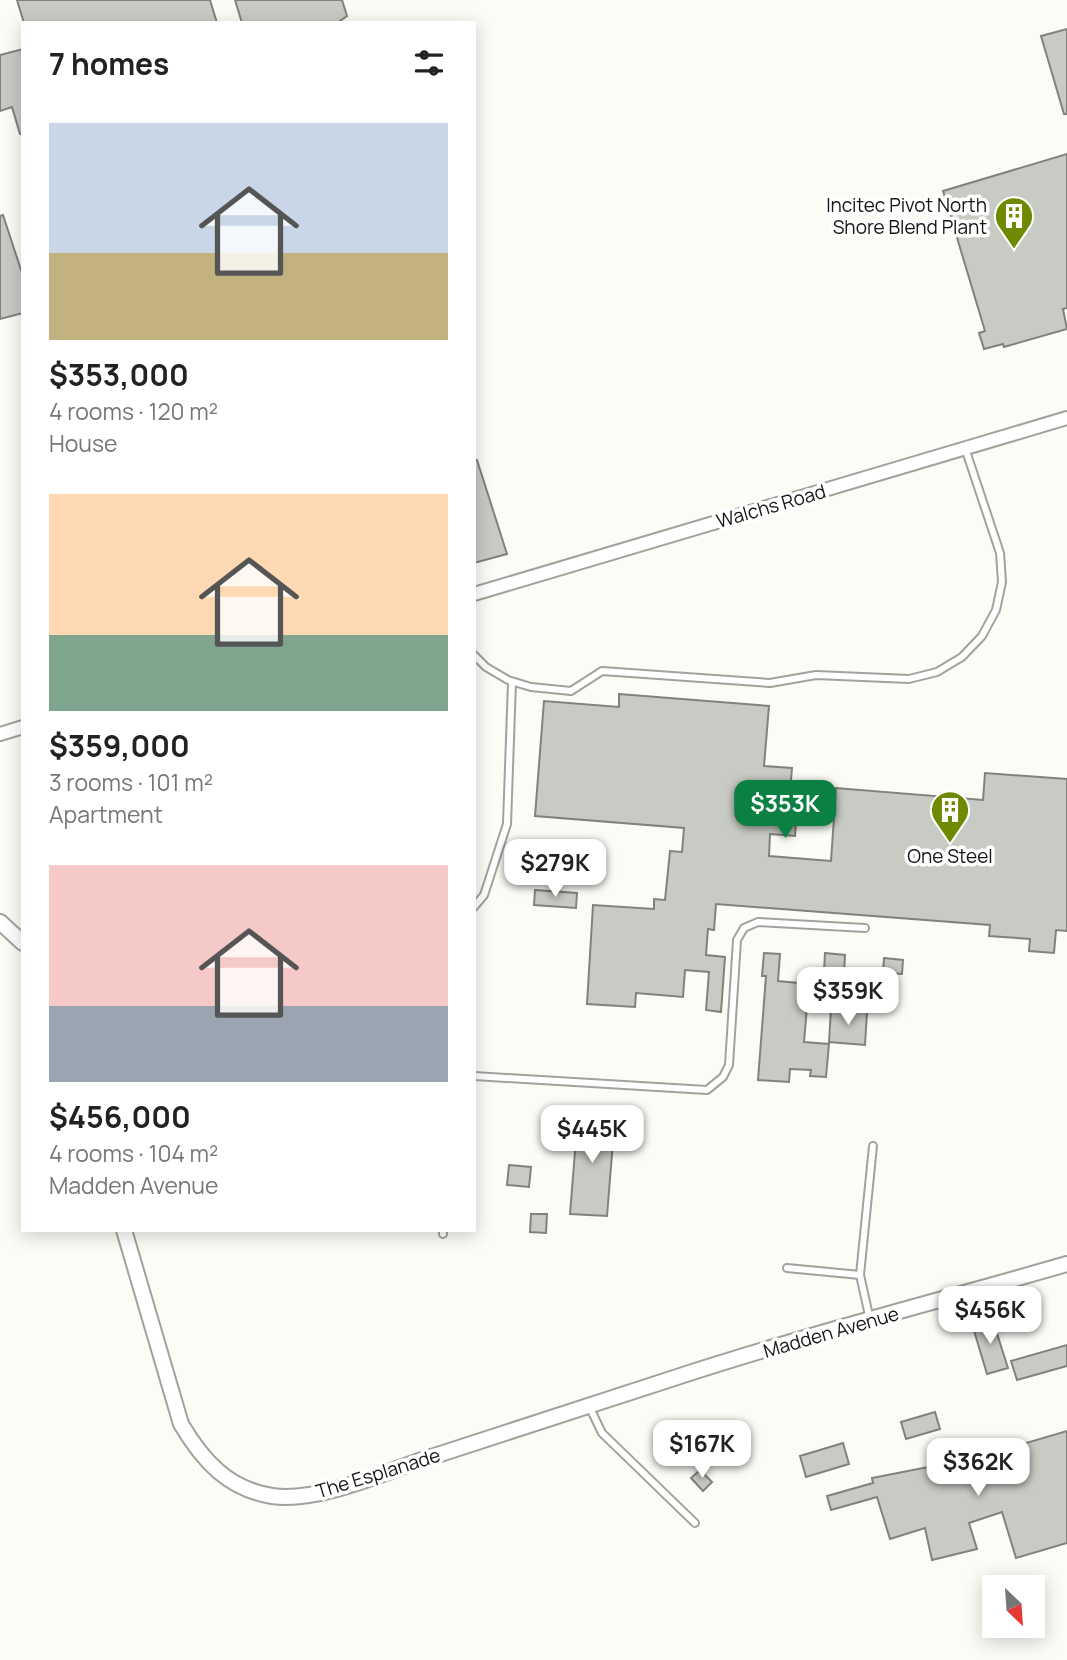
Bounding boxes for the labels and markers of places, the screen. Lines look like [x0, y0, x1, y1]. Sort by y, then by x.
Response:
place label: Incitec Pivot North Shore Blend Plant [826, 192, 987, 240]
building icon: Incitec Pivot North Shore Blend Plant [993, 195, 1035, 250]
pin: $353K [736, 780, 834, 840]
building icon: One Steel [929, 789, 971, 844]
pin: $279K [506, 839, 604, 899]
place label: One Steel [907, 843, 993, 869]
pin: $359K [799, 968, 897, 1027]
pin: $445K [543, 1106, 641, 1165]
pin: $456K [941, 1286, 1039, 1346]
pin: $167K [653, 1420, 751, 1480]
pin: $362K [929, 1438, 1027, 1498]

